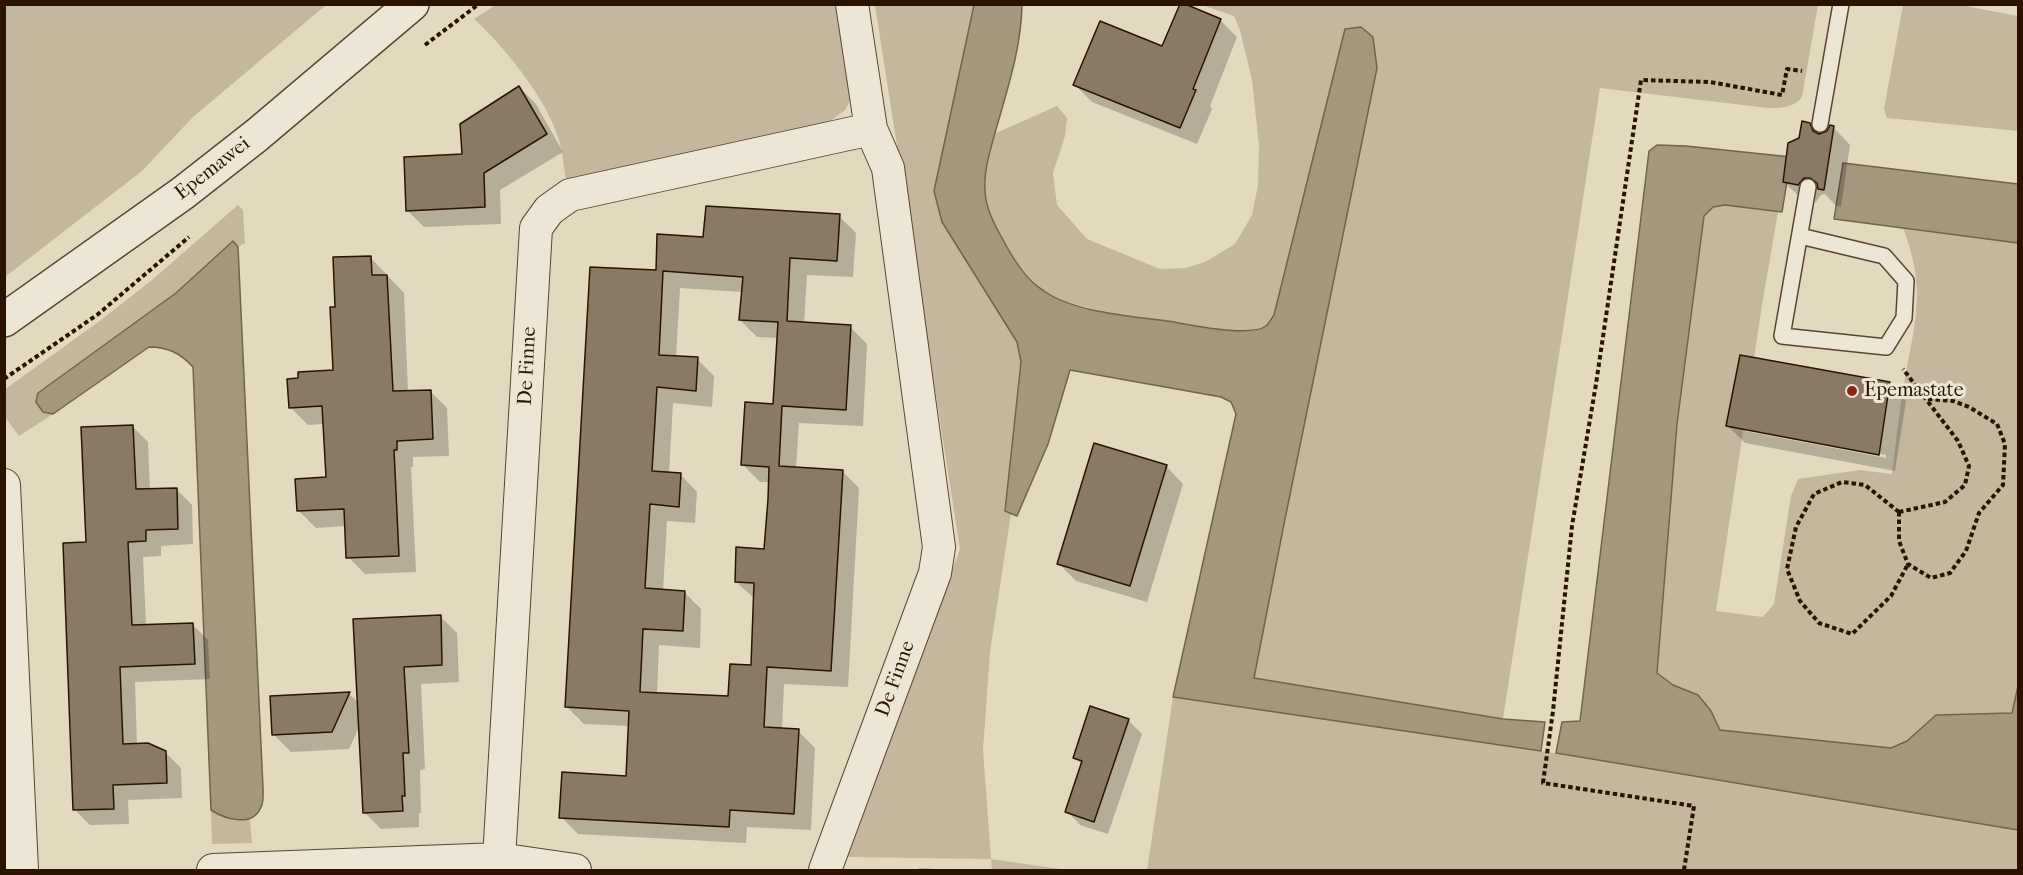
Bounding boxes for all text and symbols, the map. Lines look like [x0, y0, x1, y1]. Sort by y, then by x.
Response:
street label: Epemawei [171, 132, 255, 206]
street label: De Finne [514, 326, 542, 406]
place label: Epemastate [1864, 379, 1964, 403]
marker: Epemastate [1845, 384, 1859, 398]
street label: De Finne [871, 638, 921, 720]

